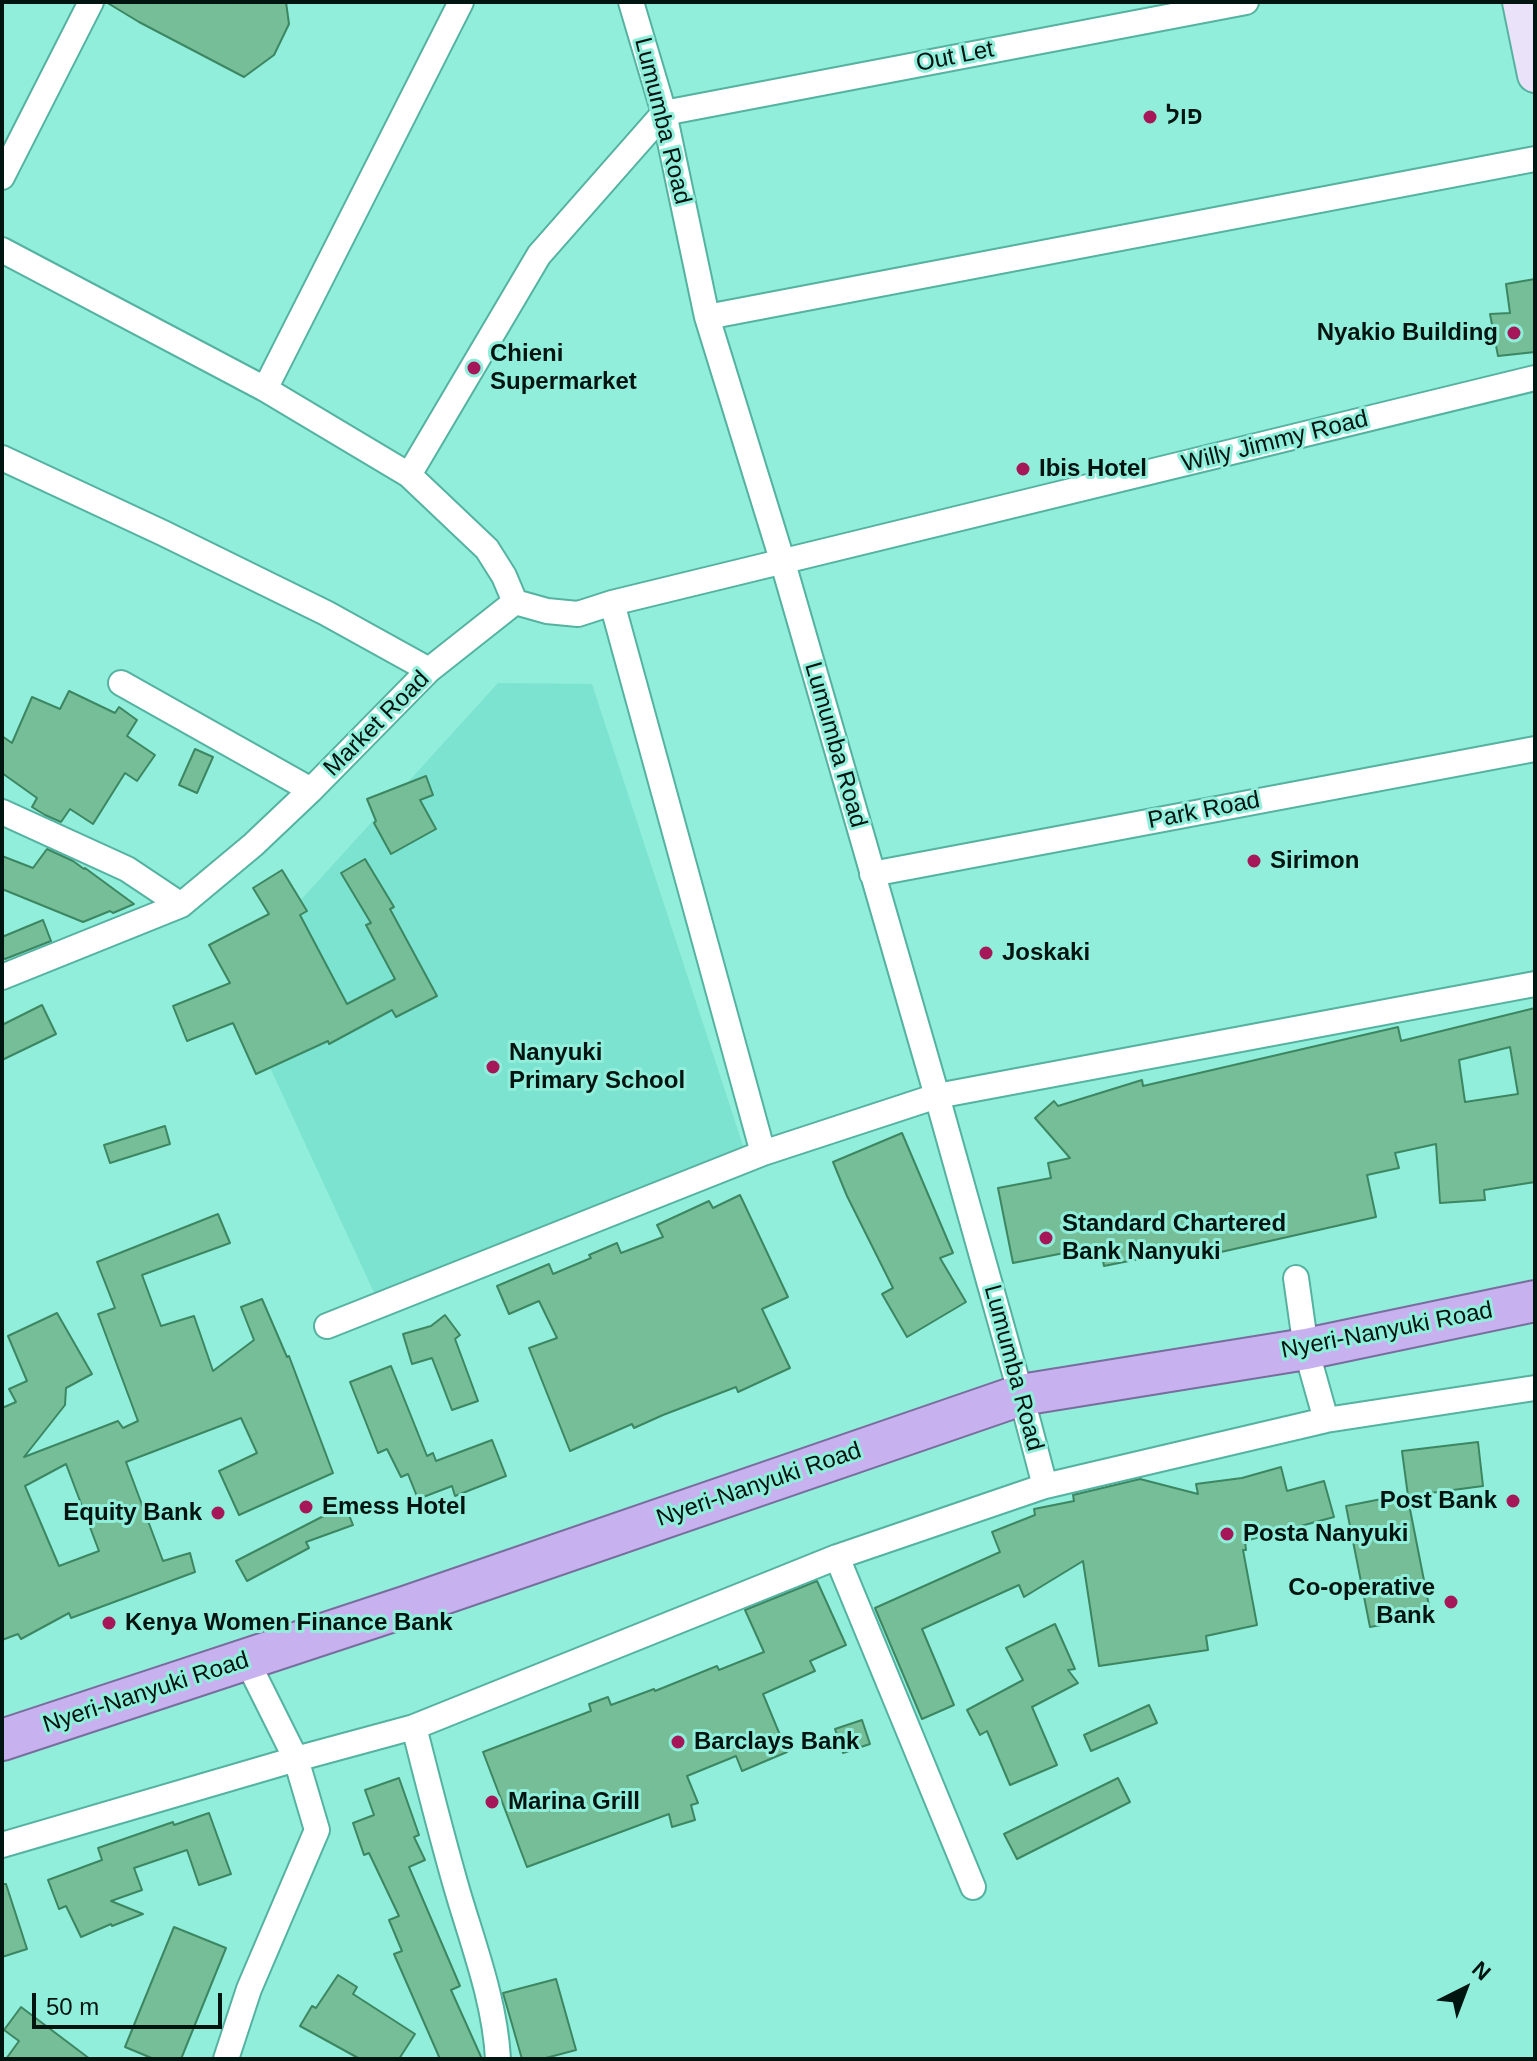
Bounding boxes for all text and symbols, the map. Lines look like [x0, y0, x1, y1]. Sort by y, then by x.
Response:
street label: Lumumba Road [627, 35, 697, 207]
street label: Out Let [914, 35, 996, 79]
place label: פול [1166, 103, 1203, 131]
marker: פול [1141, 108, 1159, 126]
place label: Nyakio Building [1317, 319, 1498, 347]
marker: Nyakio Building [1505, 324, 1523, 342]
place label: Chieni Supermarket [490, 340, 637, 396]
marker: Chieni Supermarket [465, 359, 483, 377]
street label: Willy Jimmy Road [1179, 405, 1371, 479]
place label: Ibis Hotel [1039, 455, 1147, 483]
marker: Ibis Hotel [1014, 460, 1032, 478]
street label: Lumumba Road [798, 659, 872, 831]
street label: Market Road [318, 665, 436, 783]
street label: Park Road [1146, 786, 1262, 836]
place label: Sirimon [1270, 847, 1359, 875]
marker: Sirimon [1245, 852, 1263, 870]
place label: Joskaki [1002, 939, 1090, 967]
marker: Joskaki [977, 944, 995, 962]
place label: Nanyuki Primary School [509, 1039, 685, 1095]
marker: Nanyuki Primary School [484, 1058, 502, 1076]
place label: Standard Chartered Bank Nanyuki [1062, 1210, 1286, 1266]
marker: Standard Chartered Bank Nanyuki [1037, 1229, 1055, 1247]
street label: Lumumba Road [977, 1282, 1049, 1454]
street label: Nyeri-Nanyuki Road [1279, 1296, 1495, 1366]
street label: Nyeri-Nanyuki Road [653, 1436, 865, 1534]
place label: Post Bank [1380, 1487, 1497, 1515]
marker: Post Bank [1504, 1492, 1522, 1510]
place label: Emess Hotel [322, 1493, 466, 1521]
marker: Emess Hotel [297, 1498, 315, 1516]
place label: Equity Bank [63, 1499, 202, 1527]
marker: Equity Bank [209, 1504, 227, 1522]
place label: Posta Nanyuki [1243, 1520, 1408, 1548]
marker: Posta Nanyuki [1218, 1525, 1236, 1543]
place label: Co-operative Bank [1288, 1574, 1435, 1630]
marker: Co-operative Bank [1442, 1593, 1460, 1611]
place label: Kenya Women Finance Bank [125, 1609, 453, 1637]
marker: Kenya Women Finance Bank [100, 1614, 118, 1632]
street label: Nyeri-Nanyuki Road [39, 1646, 253, 1740]
place label: Barclays Bank [694, 1728, 859, 1756]
marker: Barclays Bank [669, 1733, 687, 1751]
place label: Marina Grill [508, 1788, 640, 1816]
marker: Marina Grill [483, 1793, 501, 1811]
north arrow [1425, 1949, 1505, 2029]
text: N [1467, 1956, 1496, 1985]
scale bar [36, 1977, 226, 2027]
text: 50 m [46, 1993, 99, 2020]

